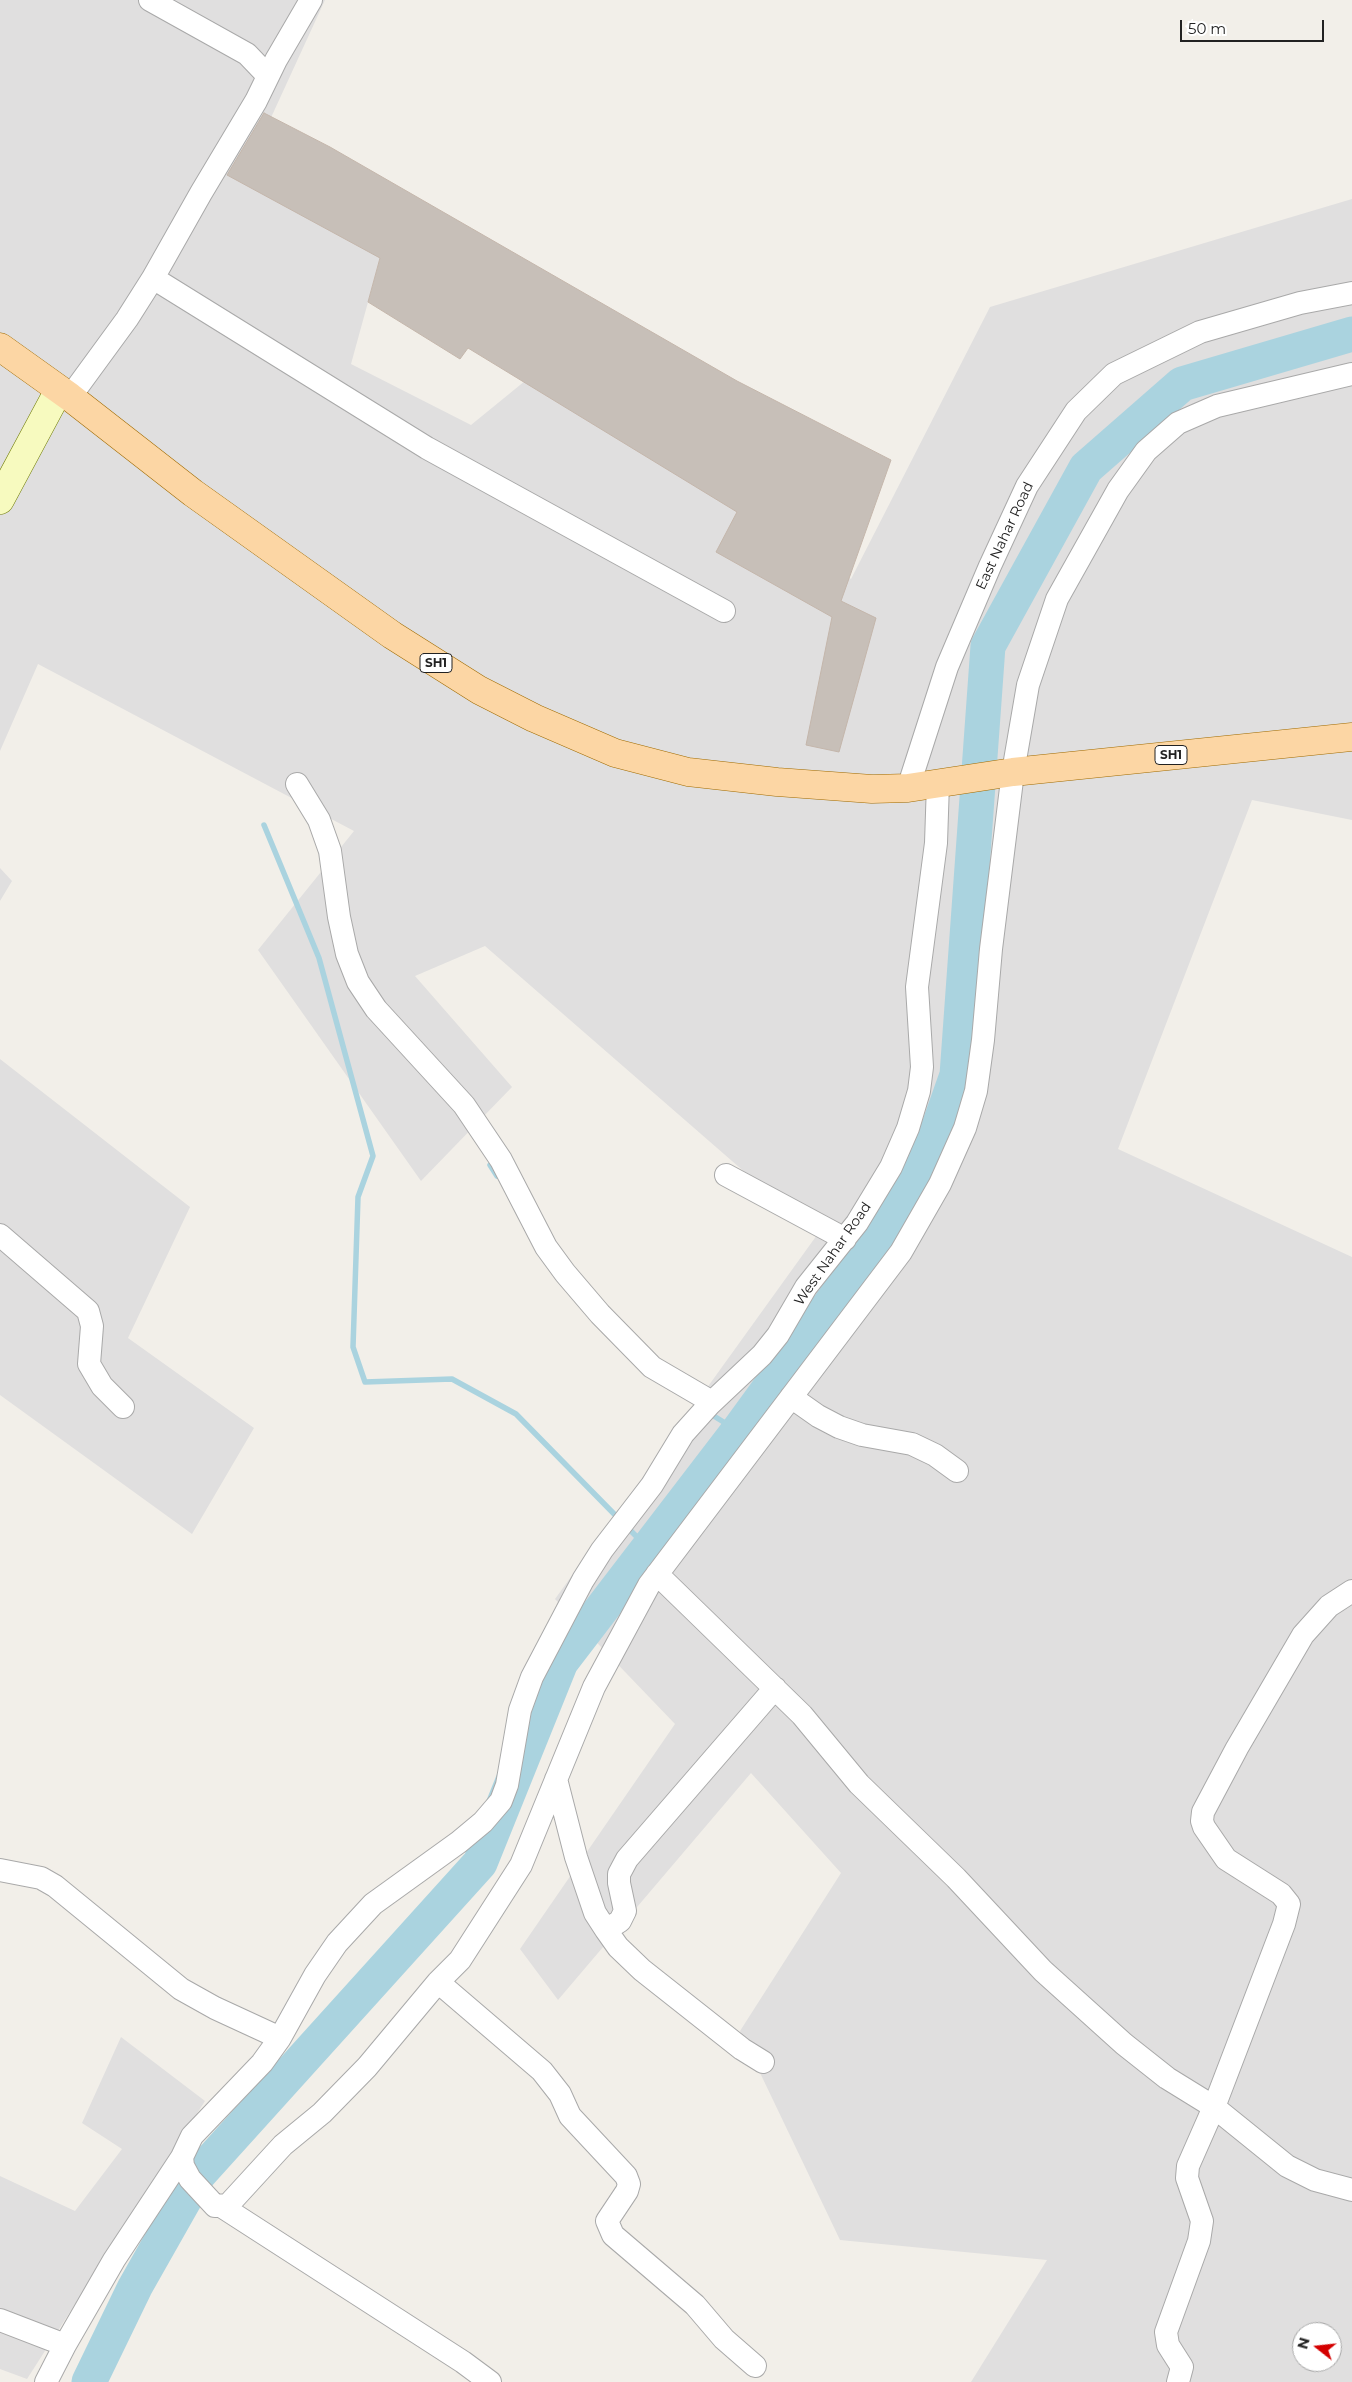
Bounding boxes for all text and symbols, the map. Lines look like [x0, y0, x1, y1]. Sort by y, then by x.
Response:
scale bar [1182, 10, 1326, 42]
text: 50 m [1188, 19, 1226, 38]
street label: East Nahar Road [973, 479, 1037, 593]
road number: SH1 [420, 654, 452, 672]
road number: SH1 [1155, 746, 1187, 764]
street label: West Nahar Road [791, 1199, 875, 1309]
north arrow [1292, 2322, 1342, 2372]
text: N [1293, 2335, 1314, 2351]

